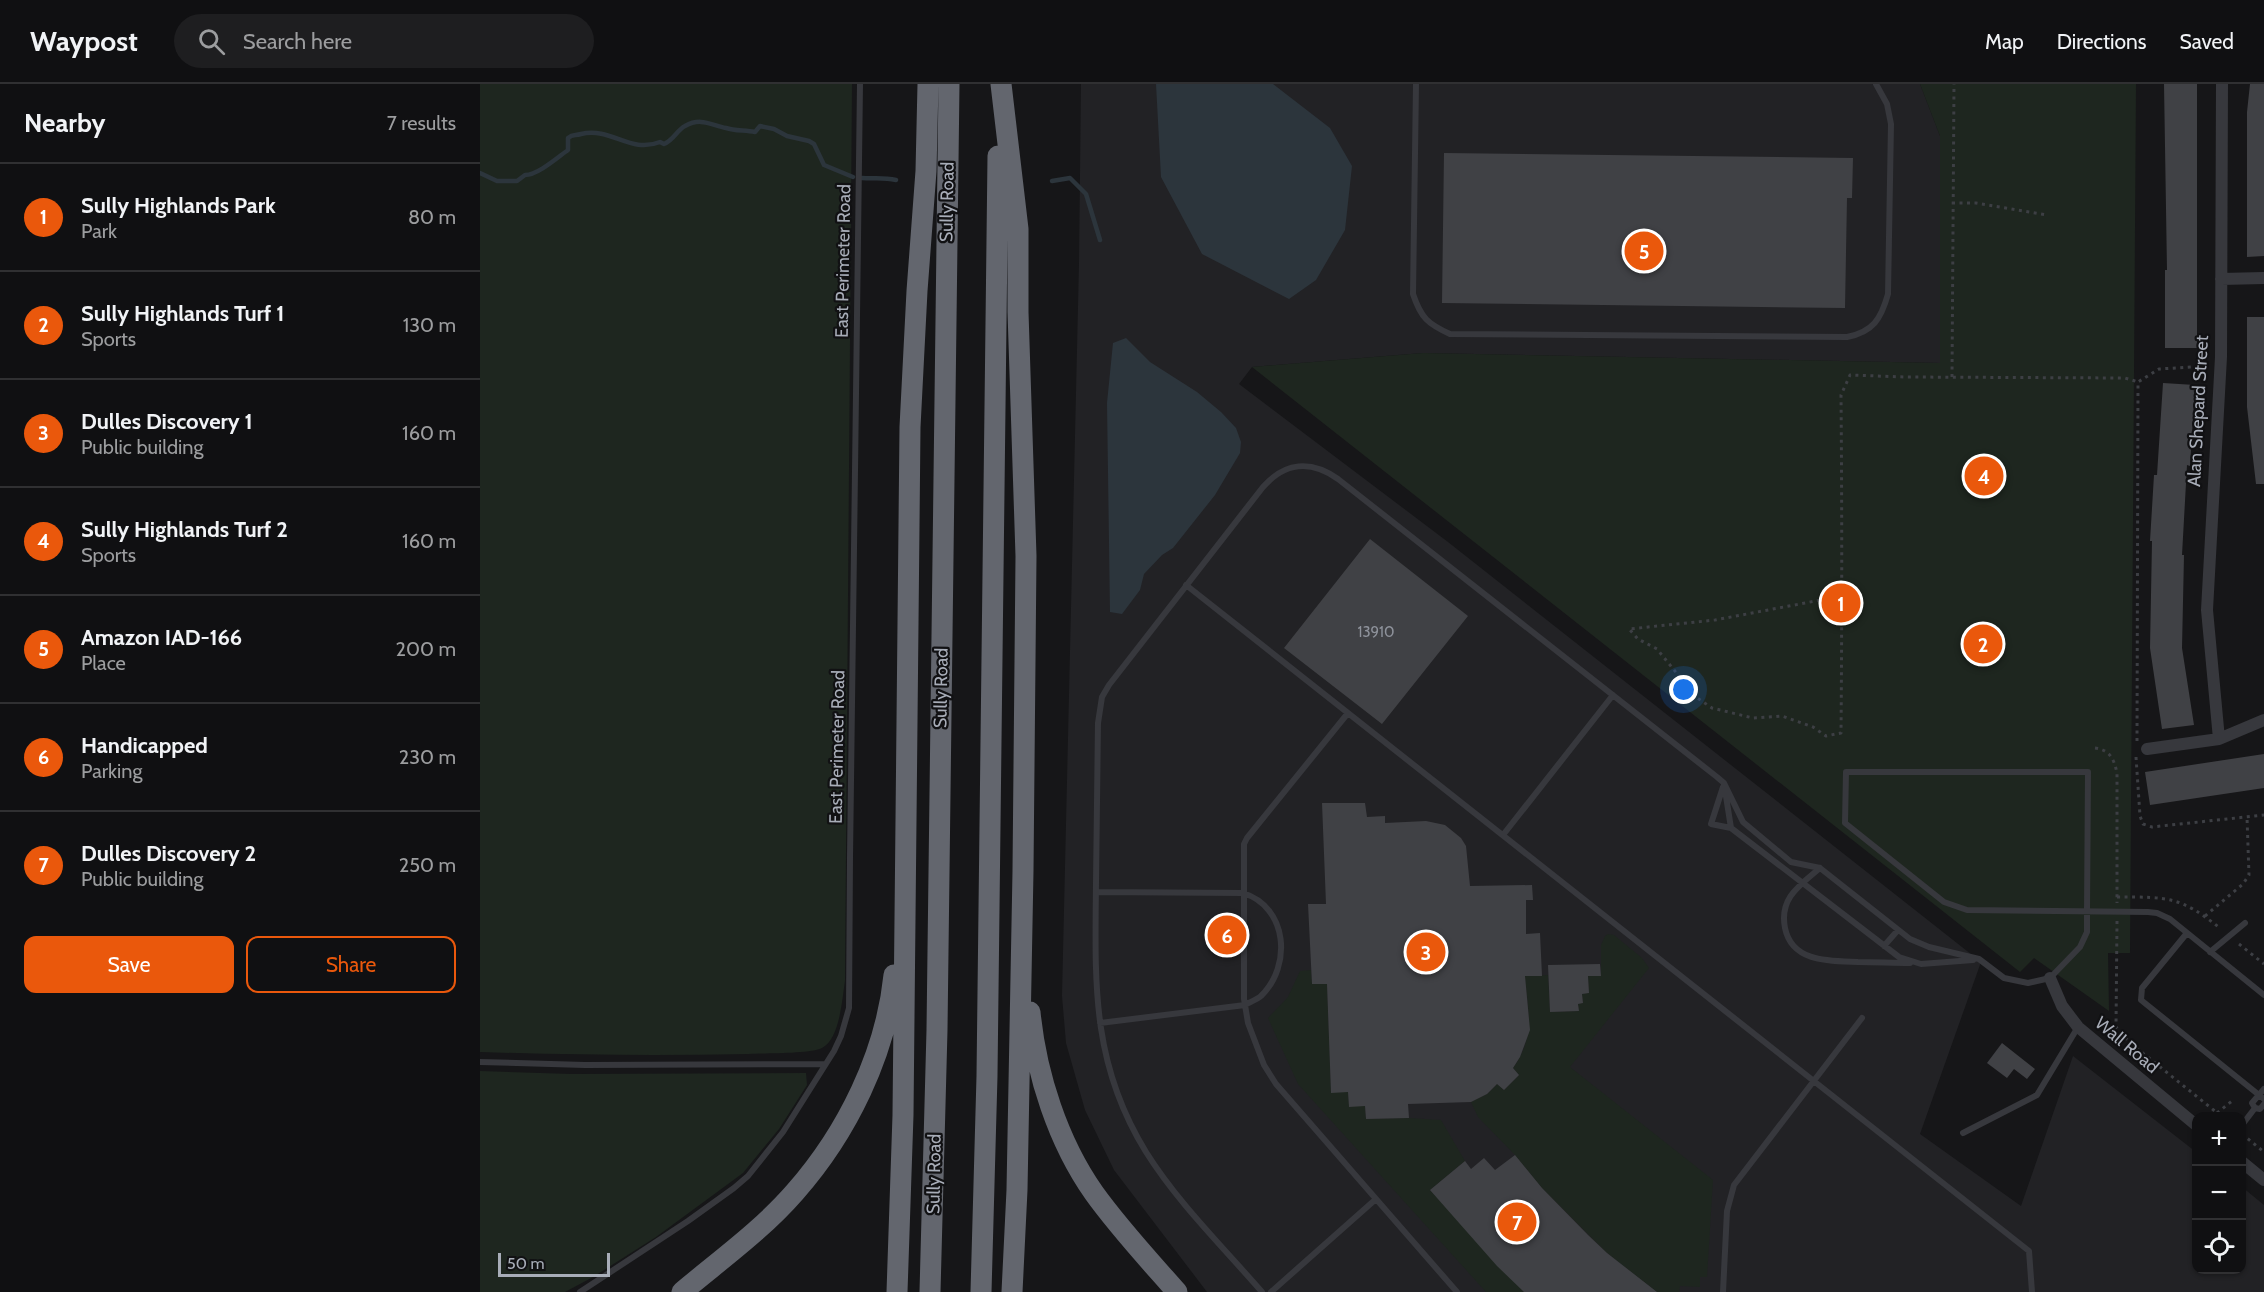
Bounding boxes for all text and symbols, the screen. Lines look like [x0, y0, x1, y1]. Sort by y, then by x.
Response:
search box [174, 14, 594, 68]
text: Waypost [30, 24, 138, 58]
icon: search [195, 25, 228, 58]
text: Search here [243, 28, 352, 55]
text: Map [1985, 29, 2024, 54]
text: Directions [2057, 29, 2146, 54]
text: Saved [2179, 29, 2234, 54]
text: Nearby [24, 107, 105, 139]
text: 7 results [387, 111, 456, 135]
street label: Sully Road [935, 162, 959, 242]
street label: East Perimeter Road [831, 184, 855, 338]
text: Sully Highlands Park [81, 192, 276, 219]
text: 1 [40, 205, 47, 229]
text: 80 m [408, 205, 456, 229]
text: Park [81, 219, 117, 243]
pin: 5 [1624, 228, 1664, 274]
text: Sully Highlands Turf 1 [81, 300, 284, 327]
text: 2 [38, 313, 49, 337]
text: 130 m [403, 313, 456, 337]
text: Sports [81, 327, 136, 351]
street label: Alan Shepard Street [2183, 335, 2213, 487]
text: Dulles Discovery 1 [81, 408, 253, 435]
text: 3 [38, 421, 49, 445]
text: 160 m [402, 421, 456, 445]
text: Public building [81, 435, 203, 459]
pin: 4 [1964, 454, 2004, 498]
text: Sully Highlands Turf 2 [81, 516, 288, 543]
text: 4 [37, 529, 50, 553]
text: 160 m [402, 529, 456, 553]
text: Sports [81, 543, 136, 567]
pin: 1 [1822, 580, 1860, 626]
pin: 2 [1964, 622, 2002, 666]
house number: 13910 [1358, 623, 1394, 641]
text: Amazon IAD-166 [81, 624, 242, 651]
text: 5 [38, 637, 49, 661]
text: 200 m [396, 637, 456, 661]
street label: Sully Road [929, 648, 953, 728]
text: Place [81, 651, 126, 675]
street label: East Perimeter Road [825, 670, 849, 824]
your location [1669, 675, 1698, 704]
text: Handicapped [81, 732, 208, 759]
text: 6 [38, 745, 49, 769]
text: 230 m [399, 745, 456, 769]
text: Parking [81, 759, 142, 783]
text: Dulles Discovery 2 [81, 840, 256, 867]
text: 7 [38, 853, 49, 877]
text: 250 m [399, 853, 456, 877]
text: Public building [81, 867, 203, 891]
pin: 6 [1208, 912, 1246, 958]
pin: 3 [1406, 930, 1446, 974]
button: Save [24, 936, 234, 993]
button: Share [246, 936, 456, 993]
street label: Wall Road [2091, 1012, 2163, 1078]
map controls [2192, 1112, 2246, 1274]
button: + [2192, 1112, 2246, 1166]
street label: Sully Road [922, 1134, 946, 1214]
button: − [2192, 1166, 2246, 1220]
pin: 7 [1498, 1200, 1536, 1244]
button: locate [2192, 1220, 2246, 1274]
scale bar [498, 1250, 610, 1278]
text: 50 m [507, 1254, 544, 1273]

